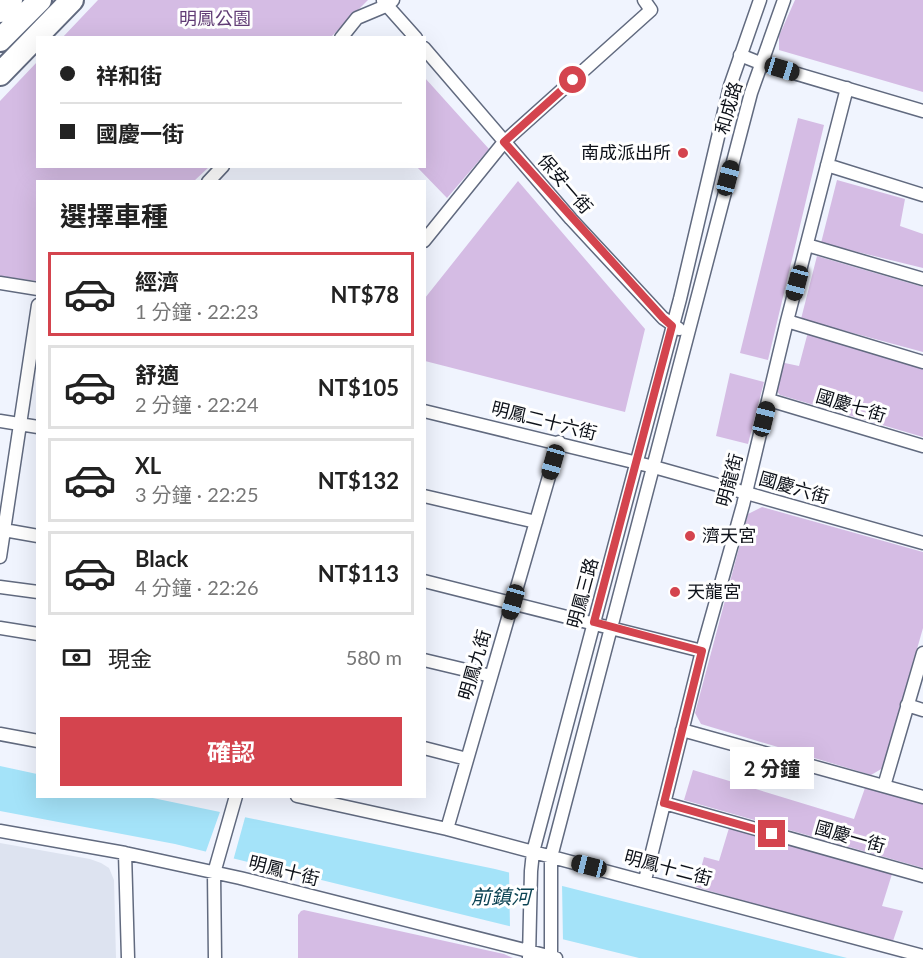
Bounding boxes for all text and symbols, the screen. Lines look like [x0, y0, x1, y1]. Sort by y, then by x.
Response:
park label: 明鳳公園 [179, 7, 251, 29]
car [762, 55, 802, 83]
text: 祥和街 [96, 62, 162, 89]
route start [559, 66, 586, 93]
street label: 和成路 [710, 79, 746, 137]
text: 國慶一街 [96, 120, 184, 147]
place label: 南成派出所 [581, 141, 671, 163]
marker: 南成派出所 [676, 146, 690, 160]
street label: 保安一街 [534, 149, 598, 218]
car [715, 158, 741, 198]
text: 選擇車種 [60, 199, 168, 232]
car [784, 263, 810, 303]
icon: car [63, 267, 117, 321]
text: 經濟 [135, 268, 179, 295]
text: NT$78 [331, 281, 399, 308]
text: 1 分鐘 · 22:23 [135, 299, 259, 323]
icon: car [63, 360, 117, 414]
text: 舒適 [135, 361, 179, 388]
text: NT$105 [318, 374, 399, 401]
street label: 國慶七街 [814, 384, 889, 426]
text: 2 分鐘 · 22:24 [135, 392, 259, 416]
street label: 明鳳二十六街 [489, 396, 599, 444]
car [751, 399, 777, 439]
car [539, 442, 567, 482]
street label: 明龍街 [711, 451, 747, 509]
text: XL [135, 452, 161, 479]
icon: car [63, 453, 117, 507]
text: NT$132 [318, 467, 399, 494]
street label: 國慶六街 [757, 467, 832, 508]
text: 3 分鐘 · 22:25 [135, 482, 259, 506]
place label: 濟天宮 [702, 524, 756, 546]
marker: 濟天宮 [683, 529, 697, 543]
text: Black [135, 545, 188, 572]
icon: car [63, 546, 117, 600]
street label: 明鳳三路 [562, 555, 602, 630]
text: NT$113 [318, 560, 399, 587]
text: 4 分鐘 · 22:26 [135, 575, 259, 599]
place label: 天龍宮 [687, 580, 741, 602]
car [499, 582, 527, 622]
marker: 天龍宮 [668, 585, 682, 599]
street label: 明鳳九街 [454, 627, 495, 702]
icon: cash [60, 641, 93, 674]
text: 現金 [108, 645, 152, 672]
text: 580 m [346, 645, 402, 669]
button: 確認 [60, 717, 402, 786]
callout: 2 分鐘 [730, 747, 814, 789]
text: 2 分鐘 [744, 756, 800, 780]
street label: 國慶一街 [813, 816, 888, 857]
route end [758, 820, 785, 847]
street label: 明鳳十二街 [622, 845, 715, 889]
street label: 明鳳十街 [247, 851, 322, 889]
car [569, 853, 609, 879]
water label: 前鎮河 [471, 884, 535, 908]

